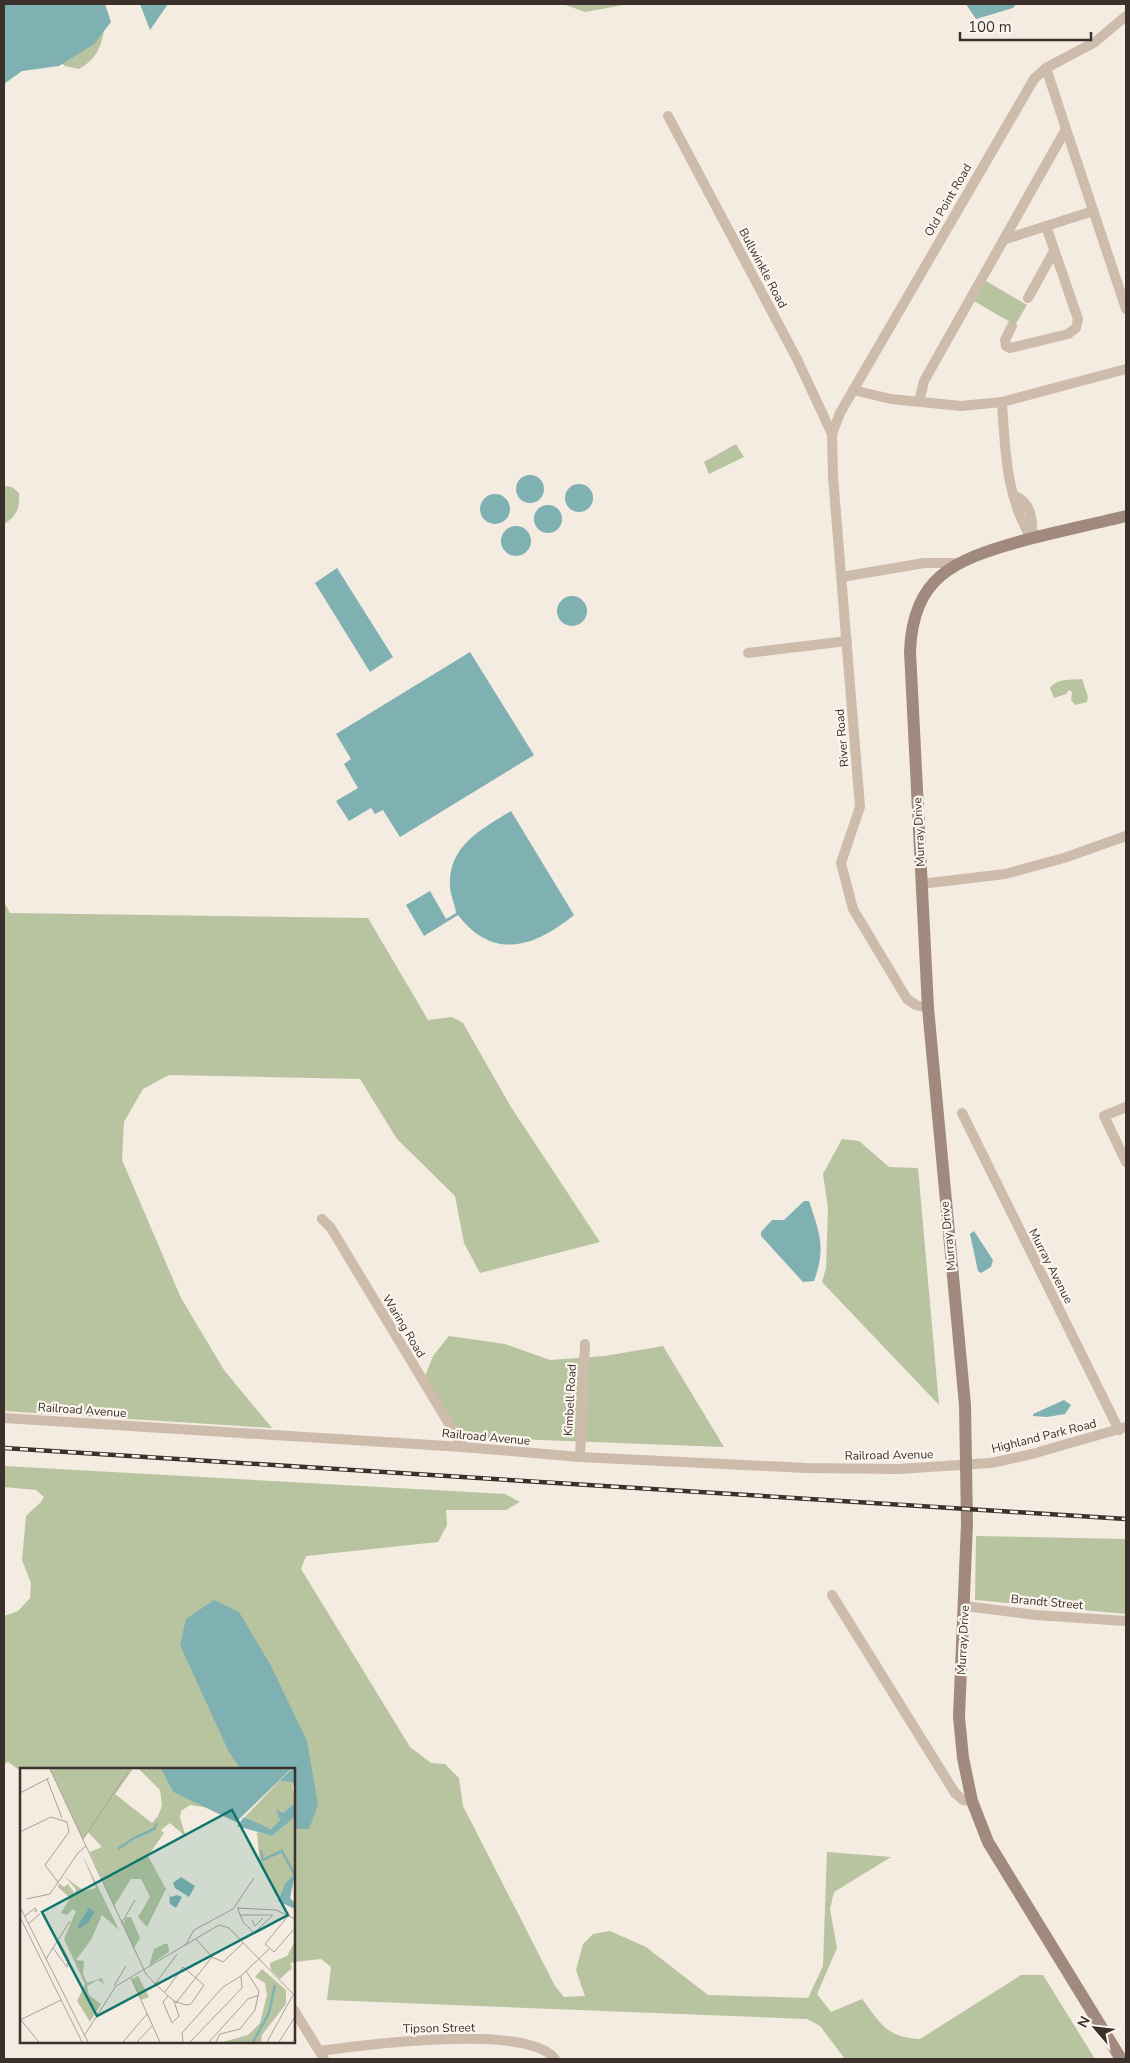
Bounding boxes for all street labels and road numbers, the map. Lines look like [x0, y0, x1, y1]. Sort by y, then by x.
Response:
street label: Old Point Road [921, 161, 975, 239]
street label: Bullwinkle Road [735, 225, 791, 311]
street label: River Road [831, 708, 853, 768]
street label: Murray Drive [909, 797, 929, 867]
street label: Murray Drive [936, 1201, 960, 1271]
street label: Murray Avenue [1025, 1226, 1077, 1306]
street label: Waring Road [379, 1292, 429, 1360]
street label: Kimbell Road [560, 1364, 580, 1436]
street label: Railroad Avenue [37, 1399, 127, 1421]
street label: Highland Park Road [990, 1415, 1098, 1457]
street label: Railroad Avenue [441, 1425, 531, 1449]
street label: Railroad Avenue [844, 1446, 934, 1464]
street label: Brandt Street [1010, 1591, 1085, 1613]
street label: Murray Drive [953, 1605, 973, 1675]
street label: Tipson Street [403, 2019, 476, 2037]

